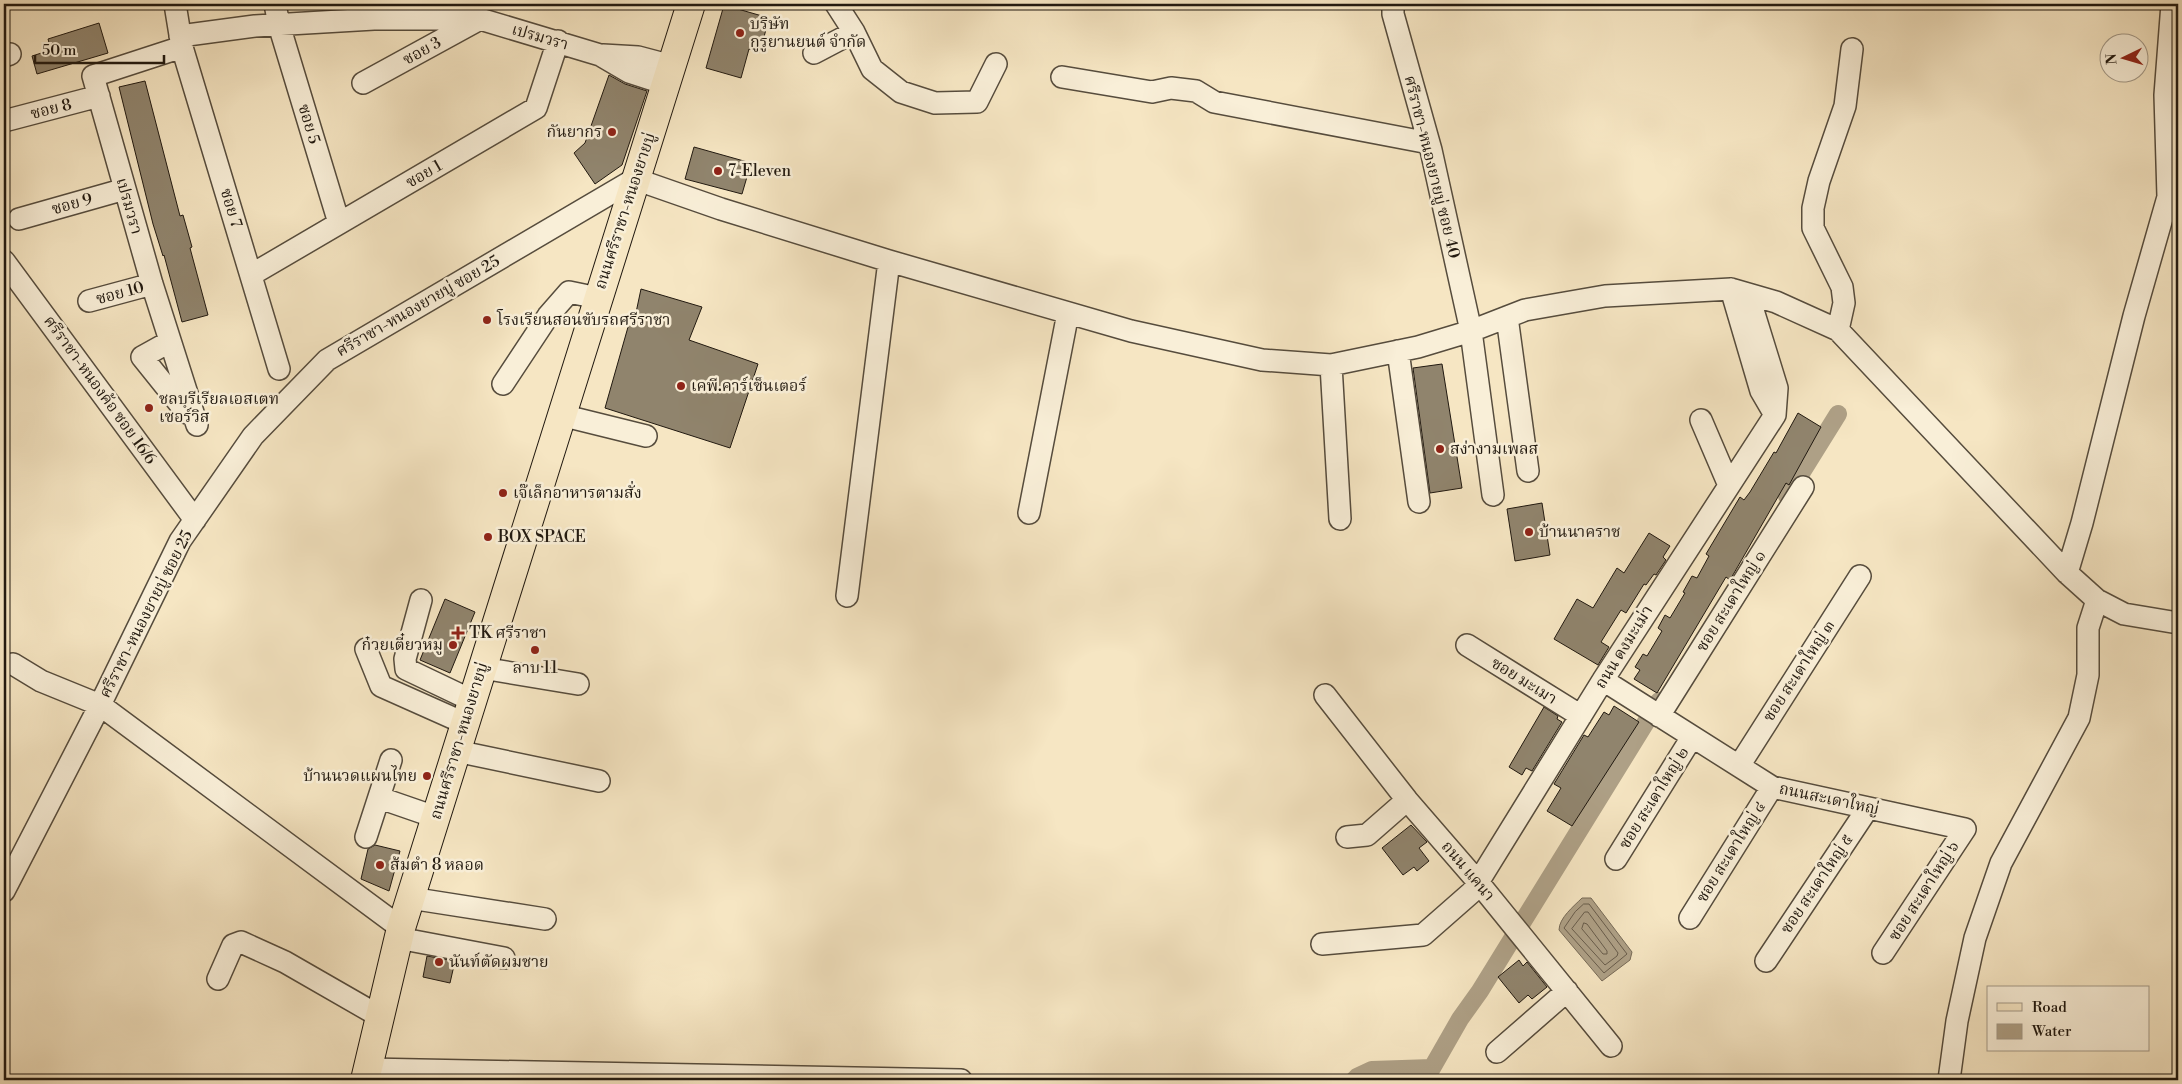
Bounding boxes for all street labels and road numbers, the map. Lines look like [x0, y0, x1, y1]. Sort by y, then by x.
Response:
street label: เปรมวรา [509, 19, 571, 55]
street label: ซอย 3 [399, 32, 445, 70]
street label: ศรีราชา-หนองยายบู่ ซอย 40 [1400, 73, 1464, 261]
street label: ซอย 8 [28, 94, 74, 124]
street label: ซอย 5 [293, 102, 325, 147]
street label: ถนนศรีราชา-หนองยายบู่ [590, 130, 660, 292]
street label: ซอย 1 [402, 156, 446, 192]
street label: เปรมวรา [111, 175, 147, 237]
street label: ซอย 7 [216, 186, 246, 230]
street label: ซอย 9 [49, 189, 95, 219]
street label: ศรีราชา-หนองยายบู่ ซอย 25 [333, 251, 504, 361]
street label: ซอย 10 [94, 277, 146, 309]
street label: ศรีราชา-หนองค้อ ซอย 16/6 [39, 312, 161, 468]
street label: ศรีราชา-หนองยายบู่ ซอย 25 [95, 527, 197, 701]
street label: ซอย สะเดาใหญ่ ๑ [1691, 546, 1770, 655]
street label: ถนน ดงมะเม่า [1591, 602, 1657, 692]
street label: ซอย สะเดาใหญ่ ๓ [1758, 616, 1839, 726]
street label: ซอย มะเมา [1487, 653, 1561, 709]
street label: ถนนศรีราชา-หนองยายบู่ [426, 660, 492, 822]
street label: ซอย สะเดาใหญ่ ๒ [1614, 743, 1693, 853]
street label: ถนนสะเดาใหญ่ [1777, 778, 1881, 819]
street label: ซอย สะเดาใหญ่ ๔ [1691, 797, 1770, 906]
street label: ซอย สะเดาใหญ่ ๕ [1776, 830, 1858, 937]
street label: ถนน แคนา [1437, 837, 1499, 905]
street label: ซอย สะเดาใหญ่ ๖ [1883, 837, 1964, 945]

